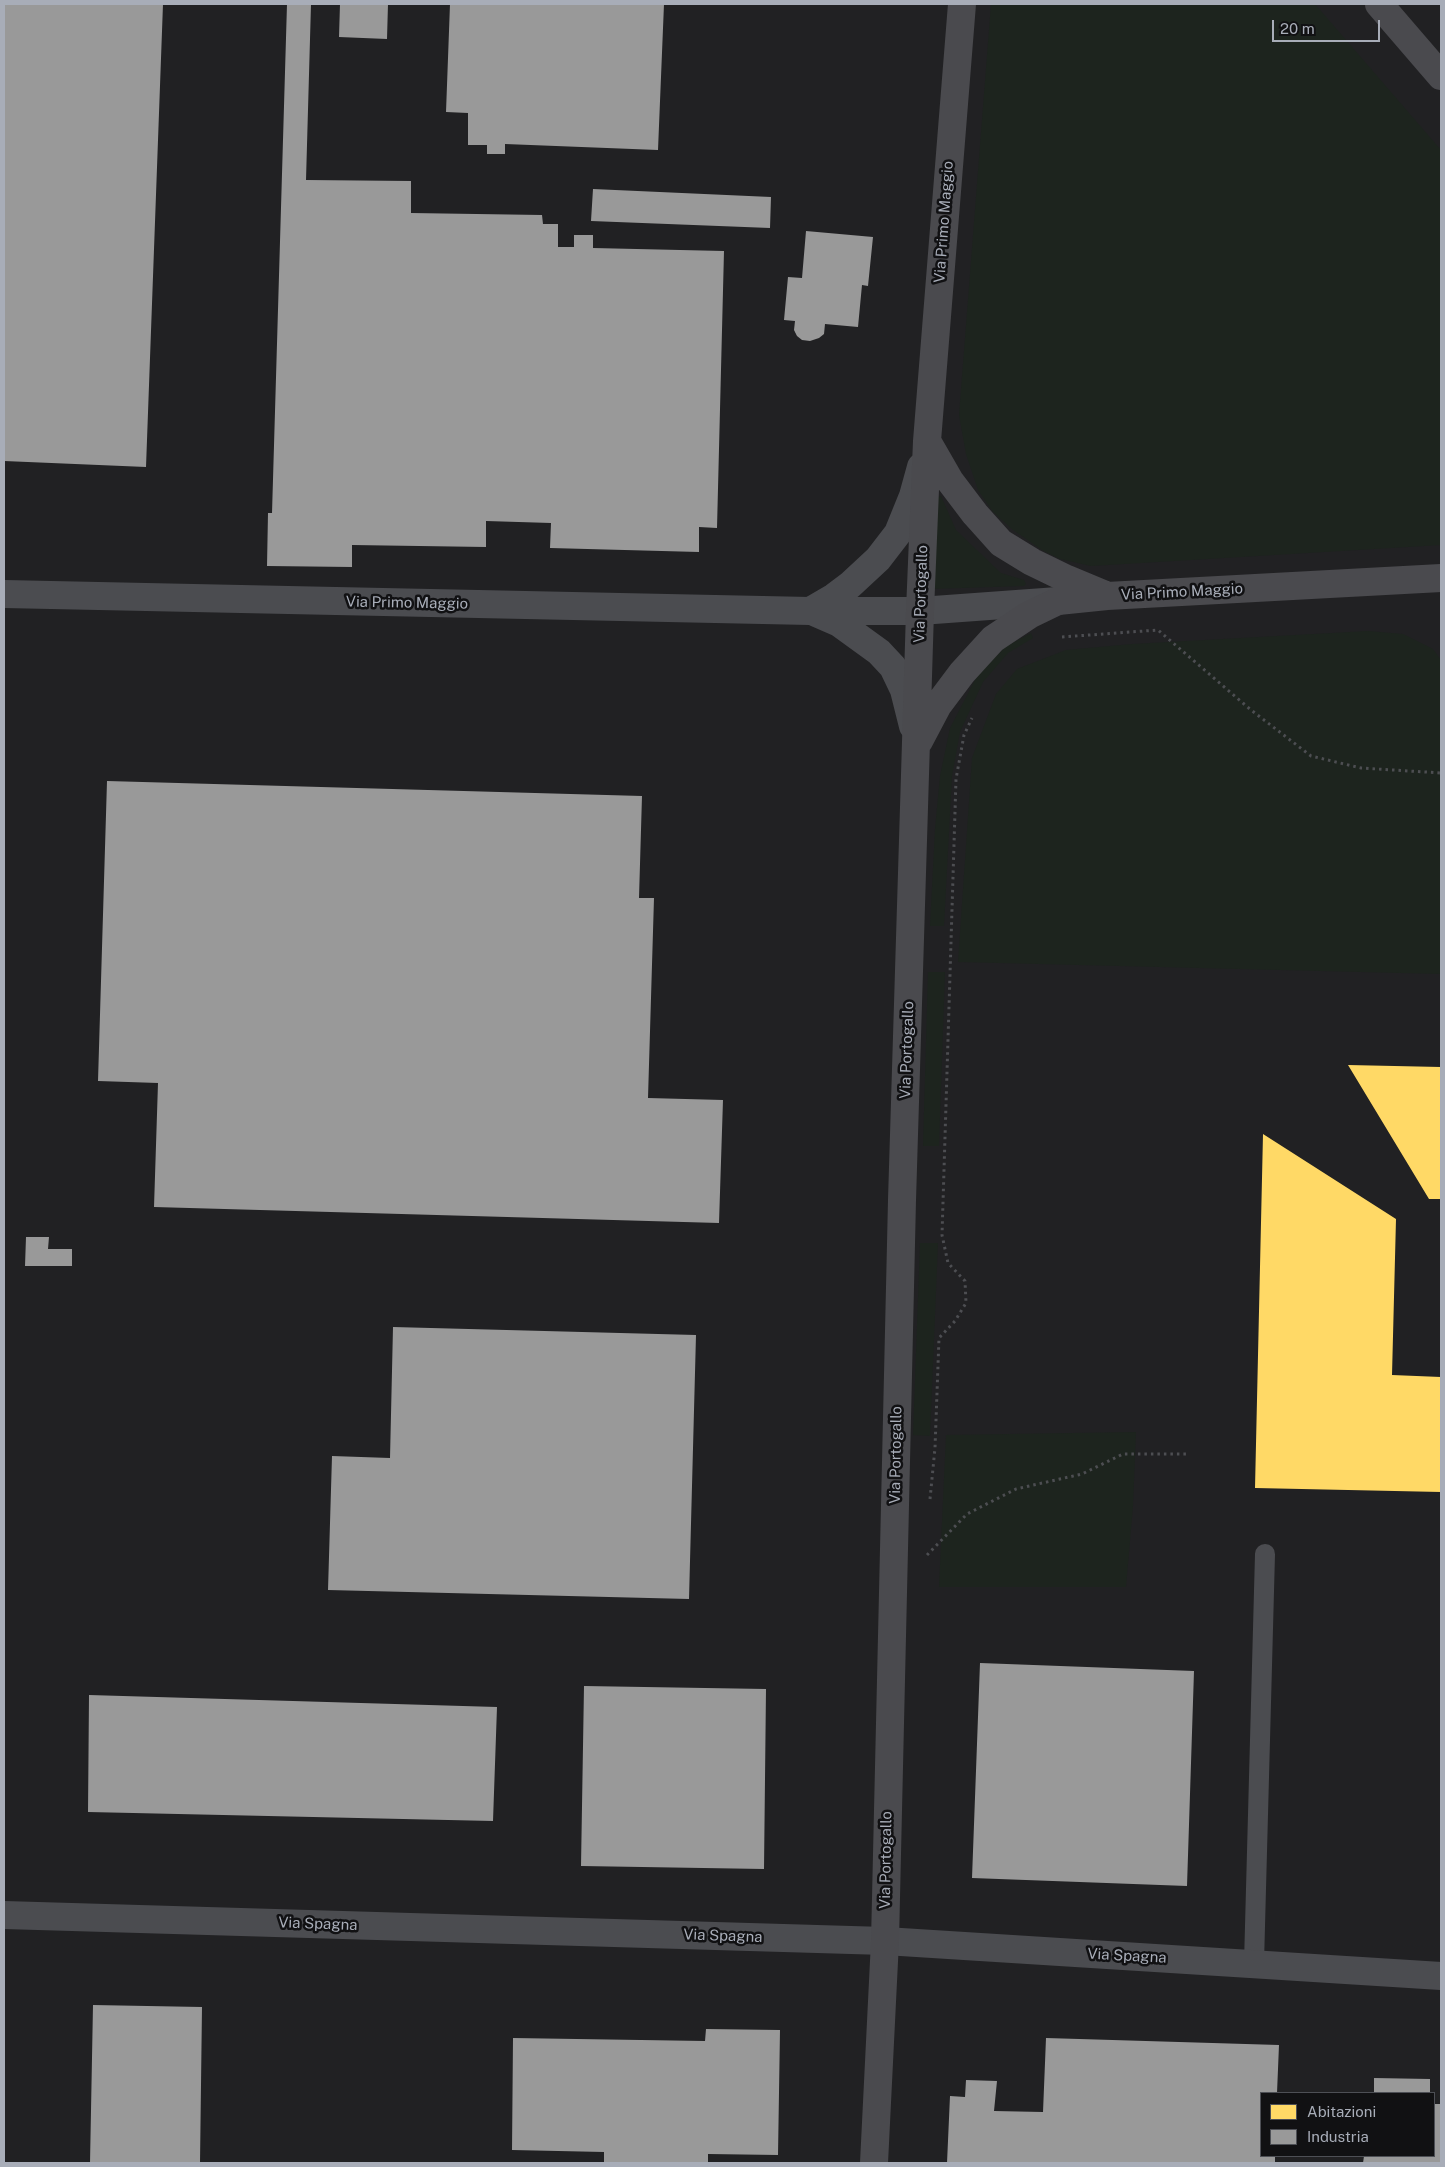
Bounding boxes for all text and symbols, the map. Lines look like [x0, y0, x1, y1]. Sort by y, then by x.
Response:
scale bar [1275, 10, 1382, 42]
text: 20 m [1280, 20, 1315, 37]
street label: Via Primo Maggio [931, 160, 957, 284]
street label: Via Portogallo [910, 545, 932, 643]
street label: Via Primo Maggio [1120, 580, 1244, 604]
street label: Via Primo Maggio [346, 593, 468, 613]
street label: Via Portogallo [896, 1001, 918, 1099]
street label: Via Portogallo [886, 1406, 906, 1504]
street label: Via Portogallo [876, 1811, 896, 1909]
street label: Via Spagna [278, 1914, 358, 1934]
street label: Via Spagna [683, 1926, 763, 1946]
street label: Via Spagna [1087, 1945, 1167, 1967]
legend [1260, 2092, 1435, 2157]
text: Abitazioni [1307, 2103, 1376, 2120]
text: Industria [1307, 2128, 1369, 2145]

